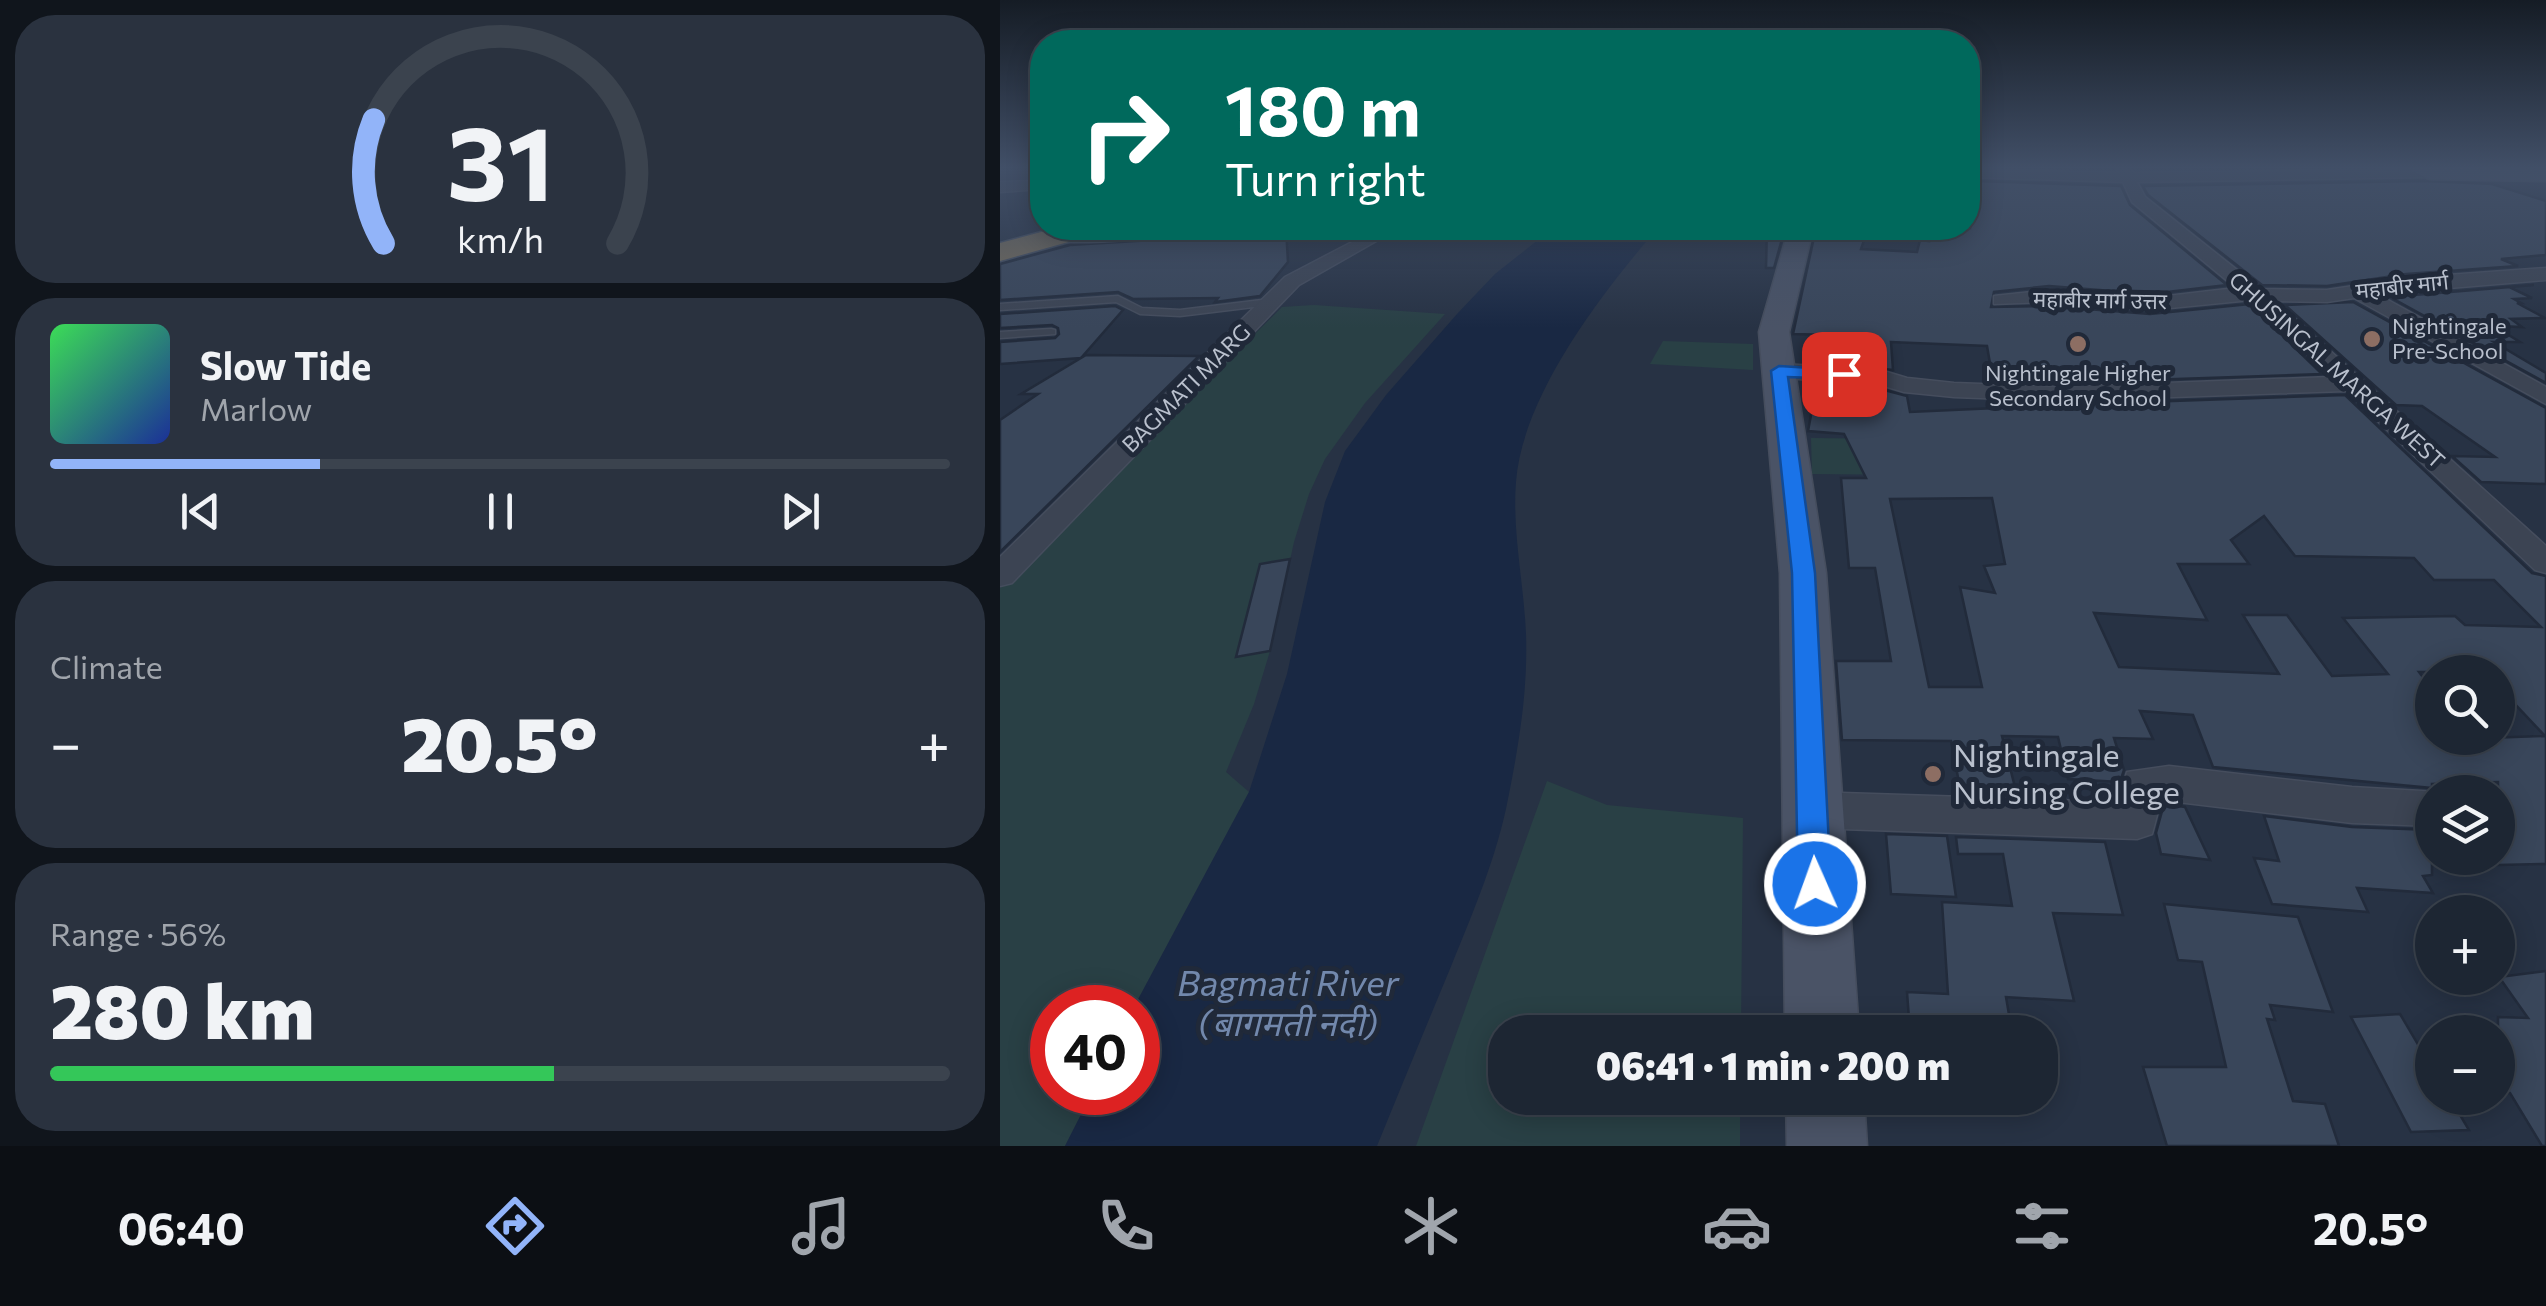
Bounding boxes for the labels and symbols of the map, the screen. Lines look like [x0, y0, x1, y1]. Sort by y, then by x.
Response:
street label: GHUSINGAL MARGA WEST [2224, 266, 2451, 474]
street label: महाबीर मार्ग [2354, 267, 2451, 304]
street label: महाबीर मार्ग उत्तर [2033, 285, 2168, 314]
place label: Nightingale Pre-School [2392, 312, 2507, 364]
street label: BAGMATI MARG [1116, 318, 1255, 457]
marker: Nightingale Pre-School [2361, 328, 2383, 350]
pin [1802, 332, 1887, 417]
marker: Nightingale Higher Secondary School [2067, 333, 2089, 355]
place label: Nightingale Higher Secondary School [1985, 359, 2171, 411]
place label: Nightingale Nursing College [1953, 734, 2180, 811]
marker: Nightingale Nursing College [1922, 763, 1944, 785]
position arrow [1763, 832, 1867, 936]
water label: Bagmati River (बागमती नदी) [1177, 960, 1400, 1043]
speed limit sign: 40 [1030, 985, 1160, 1115]

